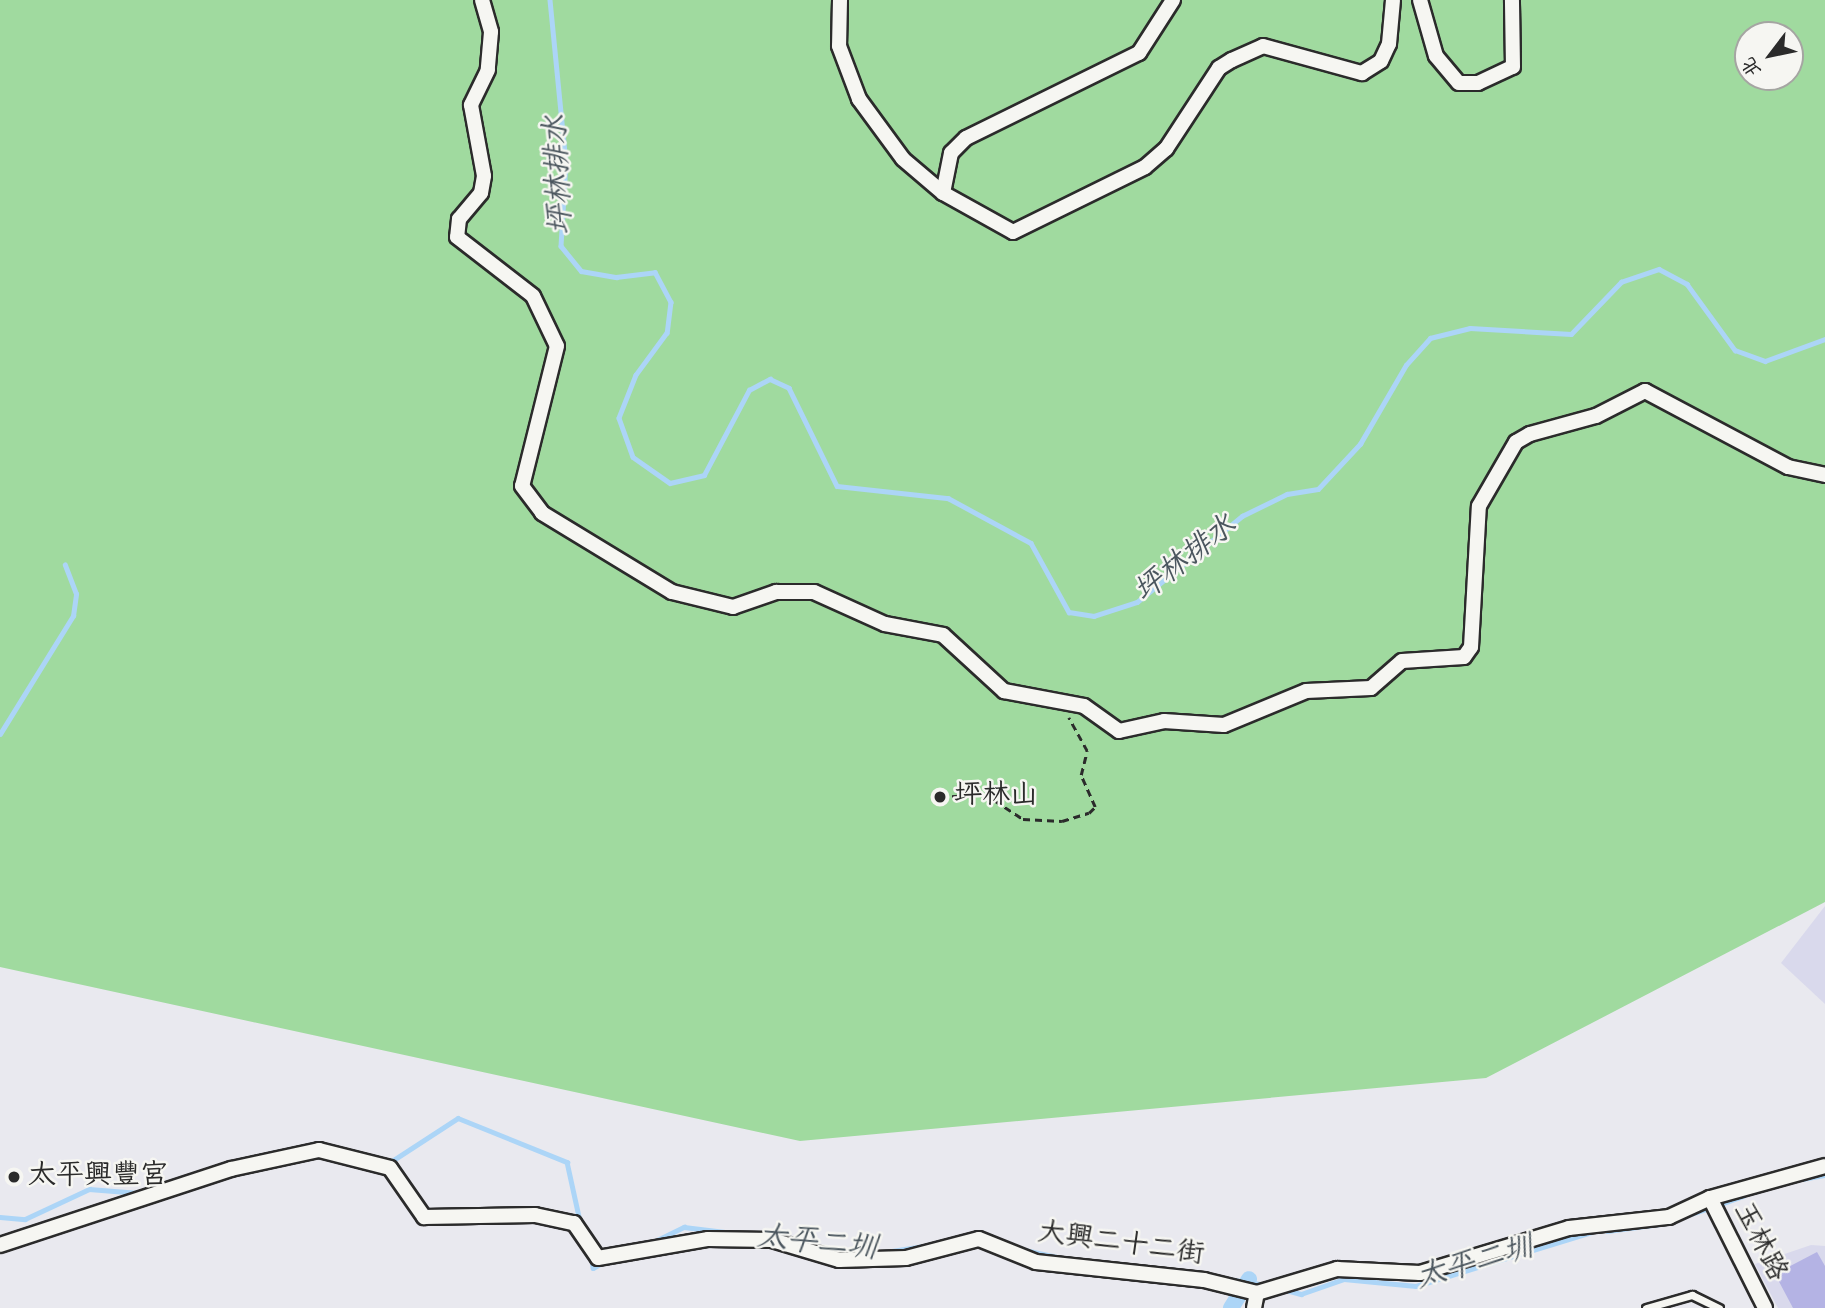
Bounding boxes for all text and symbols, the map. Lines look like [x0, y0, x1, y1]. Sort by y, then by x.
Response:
north arrow [1734, 21, 1804, 91]
text: 北 [1736, 51, 1769, 82]
water label: 坪林排水 [539, 114, 581, 236]
water label: 坪林排水 [1128, 509, 1244, 611]
place label: 坪林山 [954, 780, 1038, 814]
marker: 坪林山 [932, 789, 948, 805]
place label: 太平興豐宮 [28, 1160, 168, 1194]
marker: 太平興豐宮 [6, 1169, 22, 1185]
street label: 玉林路 [1725, 1197, 1793, 1287]
street label: 大興二十二街 [1035, 1217, 1207, 1273]
water label: 太平二圳 [755, 1220, 879, 1268]
water label: 太平二圳 [1412, 1230, 1538, 1298]

